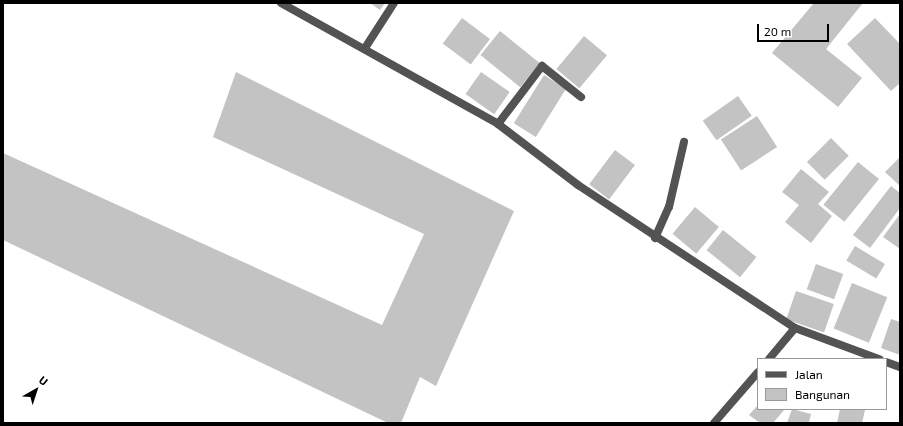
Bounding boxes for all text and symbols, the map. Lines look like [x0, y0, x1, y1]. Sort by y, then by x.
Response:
scale bar [759, 16, 831, 42]
text: 20 m [764, 24, 791, 38]
legend [757, 358, 887, 410]
text: Jalan [795, 367, 823, 381]
north arrow [16, 370, 56, 410]
text: U [37, 373, 51, 388]
text: Bangunan [795, 387, 850, 401]

